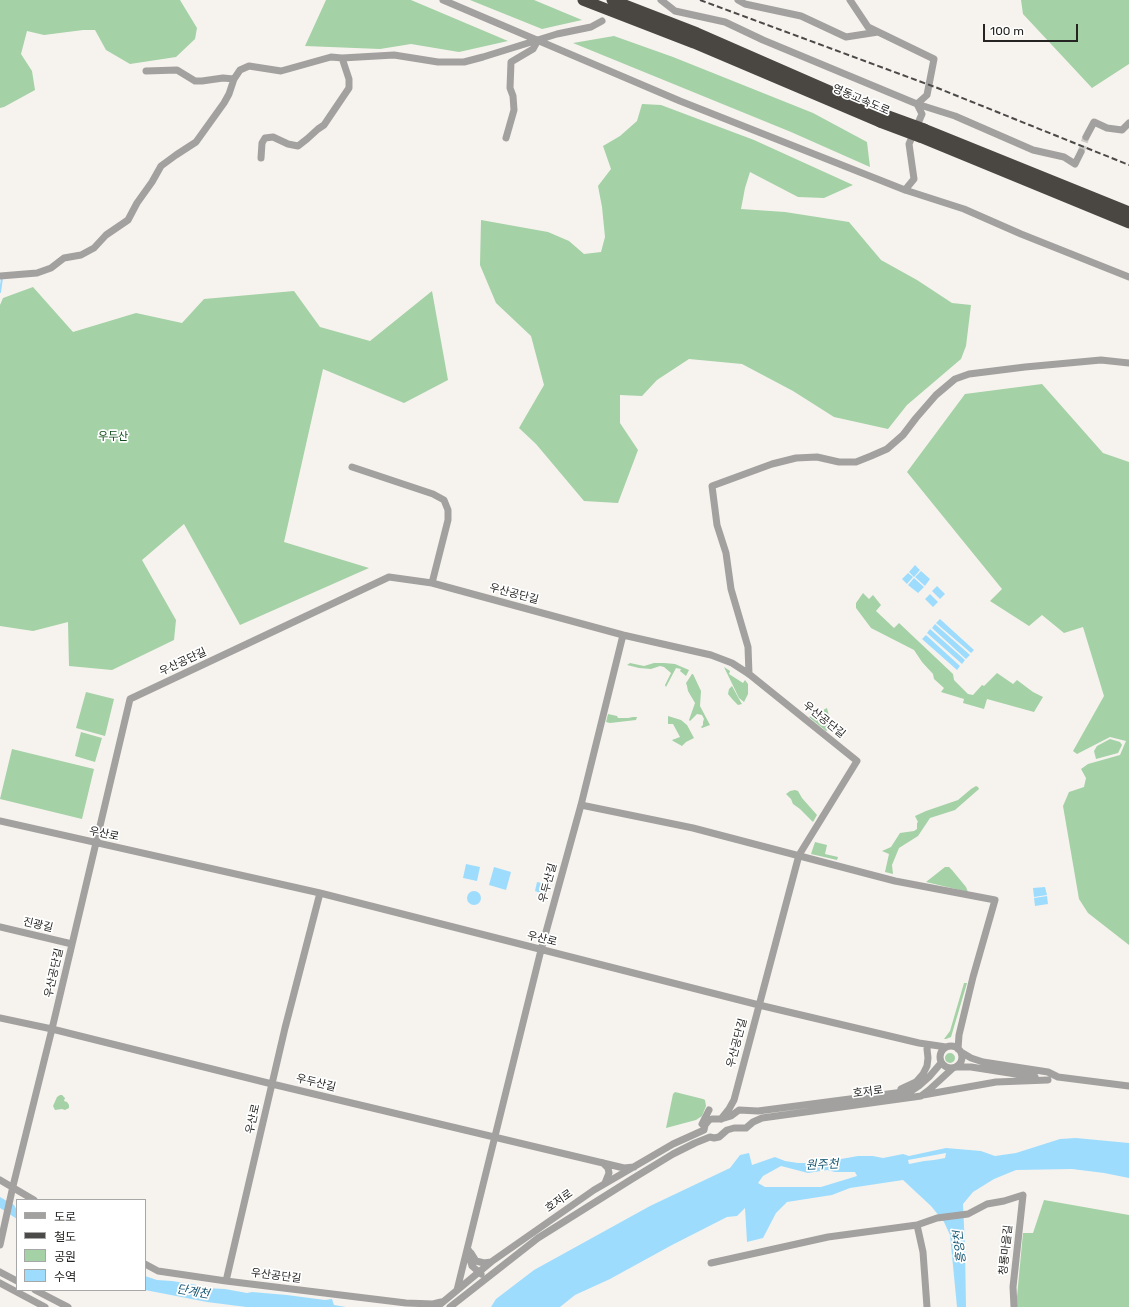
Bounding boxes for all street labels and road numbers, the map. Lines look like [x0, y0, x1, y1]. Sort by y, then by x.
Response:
street label: 영동고속도로 [830, 82, 892, 118]
street label: 우산공단길 [488, 581, 540, 607]
street label: 우산공단길 [157, 645, 209, 679]
street label: 우산공단길 [800, 699, 848, 741]
street label: 우산로 [88, 824, 120, 844]
street label: 우두산길 [536, 862, 560, 904]
street label: 진광길 [22, 915, 54, 935]
street label: 우산로 [526, 929, 558, 949]
street label: 우산공단길 [42, 947, 66, 999]
street label: 우산공단길 [724, 1017, 750, 1069]
street label: 우두산길 [295, 1072, 337, 1094]
street label: 호저로 [852, 1084, 884, 1100]
street label: 우산로 [243, 1103, 263, 1135]
street label: 호저로 [543, 1187, 575, 1215]
street label: 청룡마을길 [997, 1224, 1015, 1276]
street label: 우산공단길 [250, 1266, 302, 1286]

